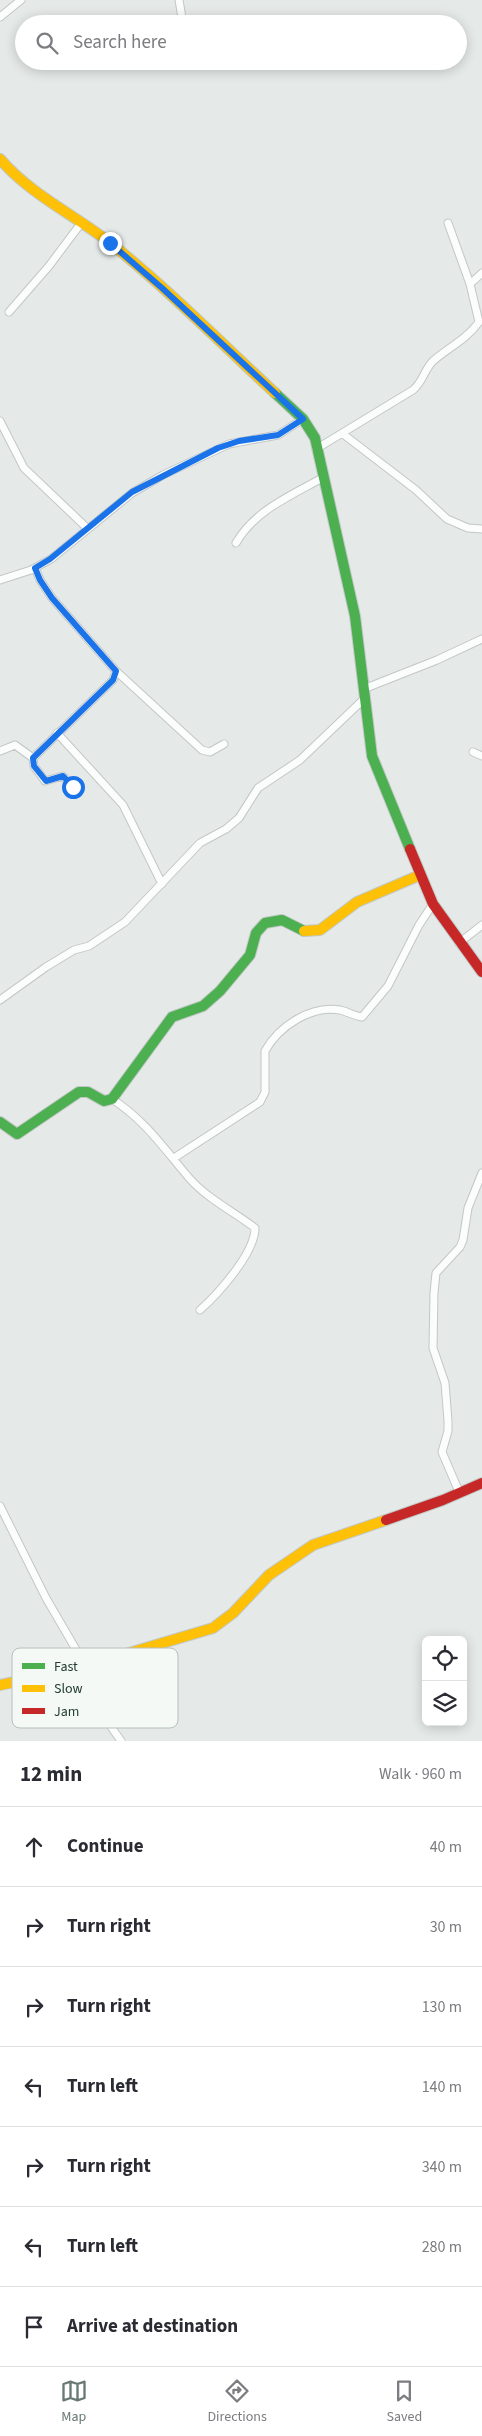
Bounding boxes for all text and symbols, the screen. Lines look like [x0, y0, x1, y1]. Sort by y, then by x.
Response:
search box [15, 15, 467, 70]
icon: search [33, 29, 61, 57]
text: Search here [73, 29, 167, 56]
route end [99, 232, 122, 255]
route start [62, 776, 85, 799]
map controls [422, 1636, 467, 1726]
button: locate [422, 1636, 467, 1681]
legend [12, 1648, 178, 1728]
text: Fast [54, 1657, 78, 1677]
text: Slow [54, 1679, 83, 1699]
button: layers [422, 1681, 467, 1726]
text: Jam [54, 1702, 79, 1722]
text: 12 min [20, 1759, 82, 1789]
text: Walk · 960 m [379, 1763, 462, 1785]
icon: ahead [20, 1833, 48, 1861]
text: Continue [67, 1833, 144, 1860]
text: 40 m [430, 1836, 462, 1858]
icon: right [20, 1913, 48, 1941]
text: Turn right [67, 1913, 151, 1940]
text: 30 m [430, 1916, 462, 1938]
icon: right [20, 1993, 48, 2021]
text: Turn right [67, 1993, 151, 2020]
text: 130 m [422, 1996, 462, 2018]
icon: left [20, 2073, 48, 2101]
text: Turn left [67, 2073, 138, 2100]
text: 140 m [422, 2076, 462, 2098]
icon: right [20, 2153, 48, 2181]
text: Turn right [67, 2153, 151, 2180]
text: 340 m [422, 2156, 462, 2178]
icon: left [20, 2233, 48, 2261]
text: Turn left [67, 2233, 138, 2260]
text: 280 m [422, 2236, 462, 2258]
icon: arrive [20, 2313, 48, 2341]
text: Arrive at destination [67, 2313, 238, 2340]
tab: Map [60, 2377, 88, 2427]
tab: Directions [208, 2377, 267, 2427]
tab: Saved [386, 2377, 422, 2427]

